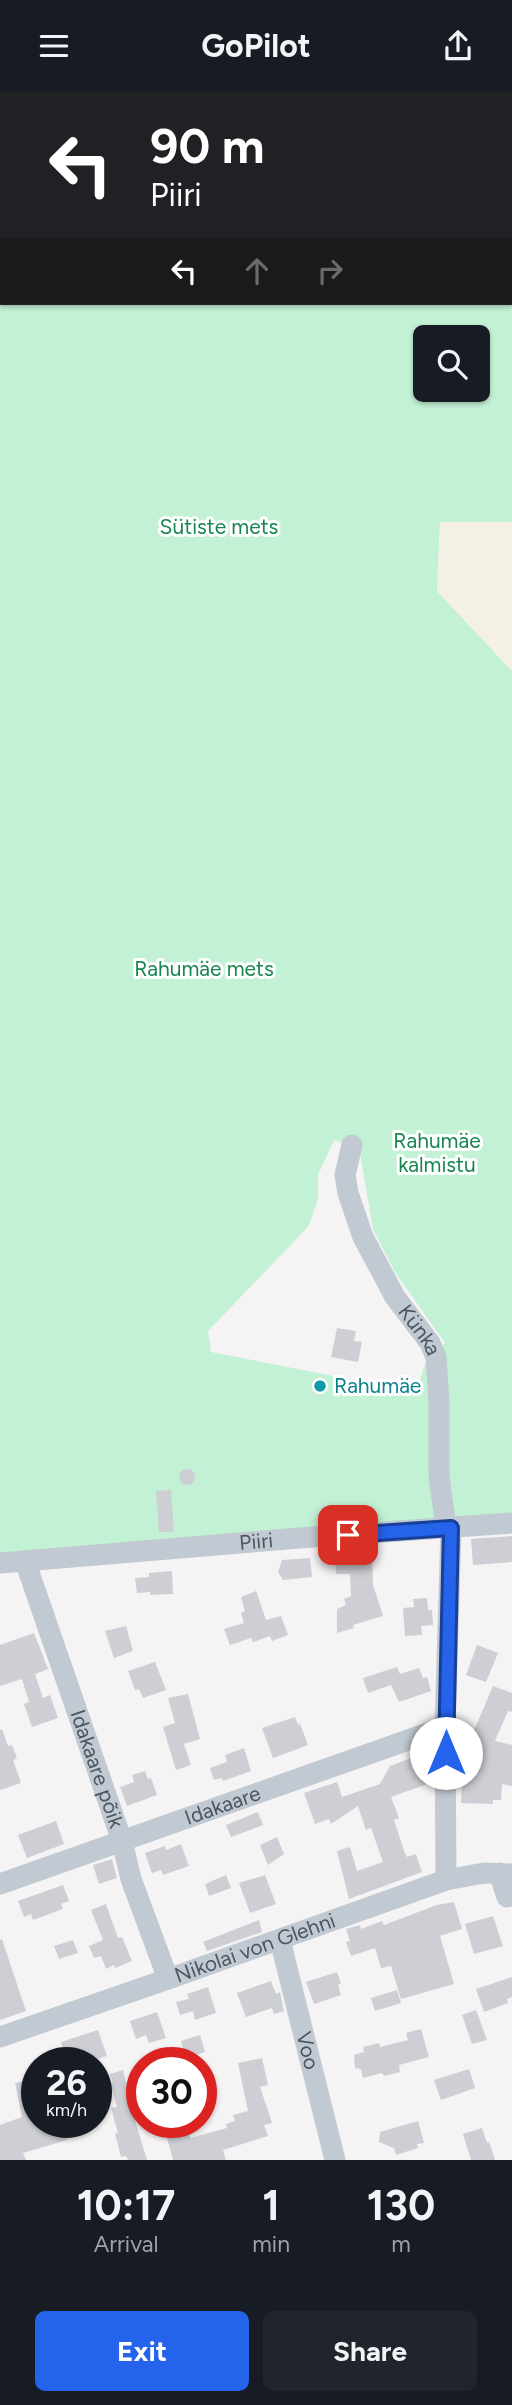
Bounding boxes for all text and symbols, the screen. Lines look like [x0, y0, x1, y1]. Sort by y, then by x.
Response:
icon: menu [35, 27, 73, 65]
text: GoPilot [201, 27, 311, 65]
icon: share [439, 27, 477, 65]
text: 90 m [150, 116, 265, 175]
icon: left [35, 119, 126, 210]
text: Piiri [150, 176, 202, 214]
icon: left [165, 252, 203, 290]
icon: ahead [238, 252, 276, 290]
icon: right [311, 252, 349, 290]
map controls [413, 325, 490, 402]
button: search [413, 325, 490, 402]
park label: Sütiste mets [160, 514, 278, 539]
park label: Rahumäe mets [134, 956, 274, 981]
park label: Rahumäe kalmistu [393, 1128, 481, 1177]
street label: Künka [393, 1299, 447, 1359]
place label: Rahumäe [334, 1373, 421, 1398]
marker: Rahumäe [312, 1378, 328, 1394]
pin [318, 1505, 378, 1565]
icon: arrive [329, 1516, 367, 1554]
street label: Piiri [238, 1527, 274, 1555]
street label: Idakaare põik [65, 1706, 130, 1832]
position arrow [409, 1716, 483, 1790]
street label: Idakaare [181, 1780, 264, 1830]
street label: Nikolai von Glehni [171, 1907, 338, 1988]
street label: Voo [291, 2029, 325, 2072]
speed limit sign: 30 [126, 2047, 217, 2138]
text: 26 [46, 2062, 87, 2104]
text: km/h [46, 2099, 87, 2121]
text: 10:17 [77, 2180, 175, 2231]
text: 1 [262, 2180, 280, 2231]
text: 130 [367, 2180, 435, 2231]
text: Arrival [94, 2230, 159, 2258]
text: min [252, 2230, 290, 2258]
text: m [391, 2230, 411, 2258]
button: Exit [35, 2311, 249, 2391]
button: Share [263, 2311, 477, 2391]

